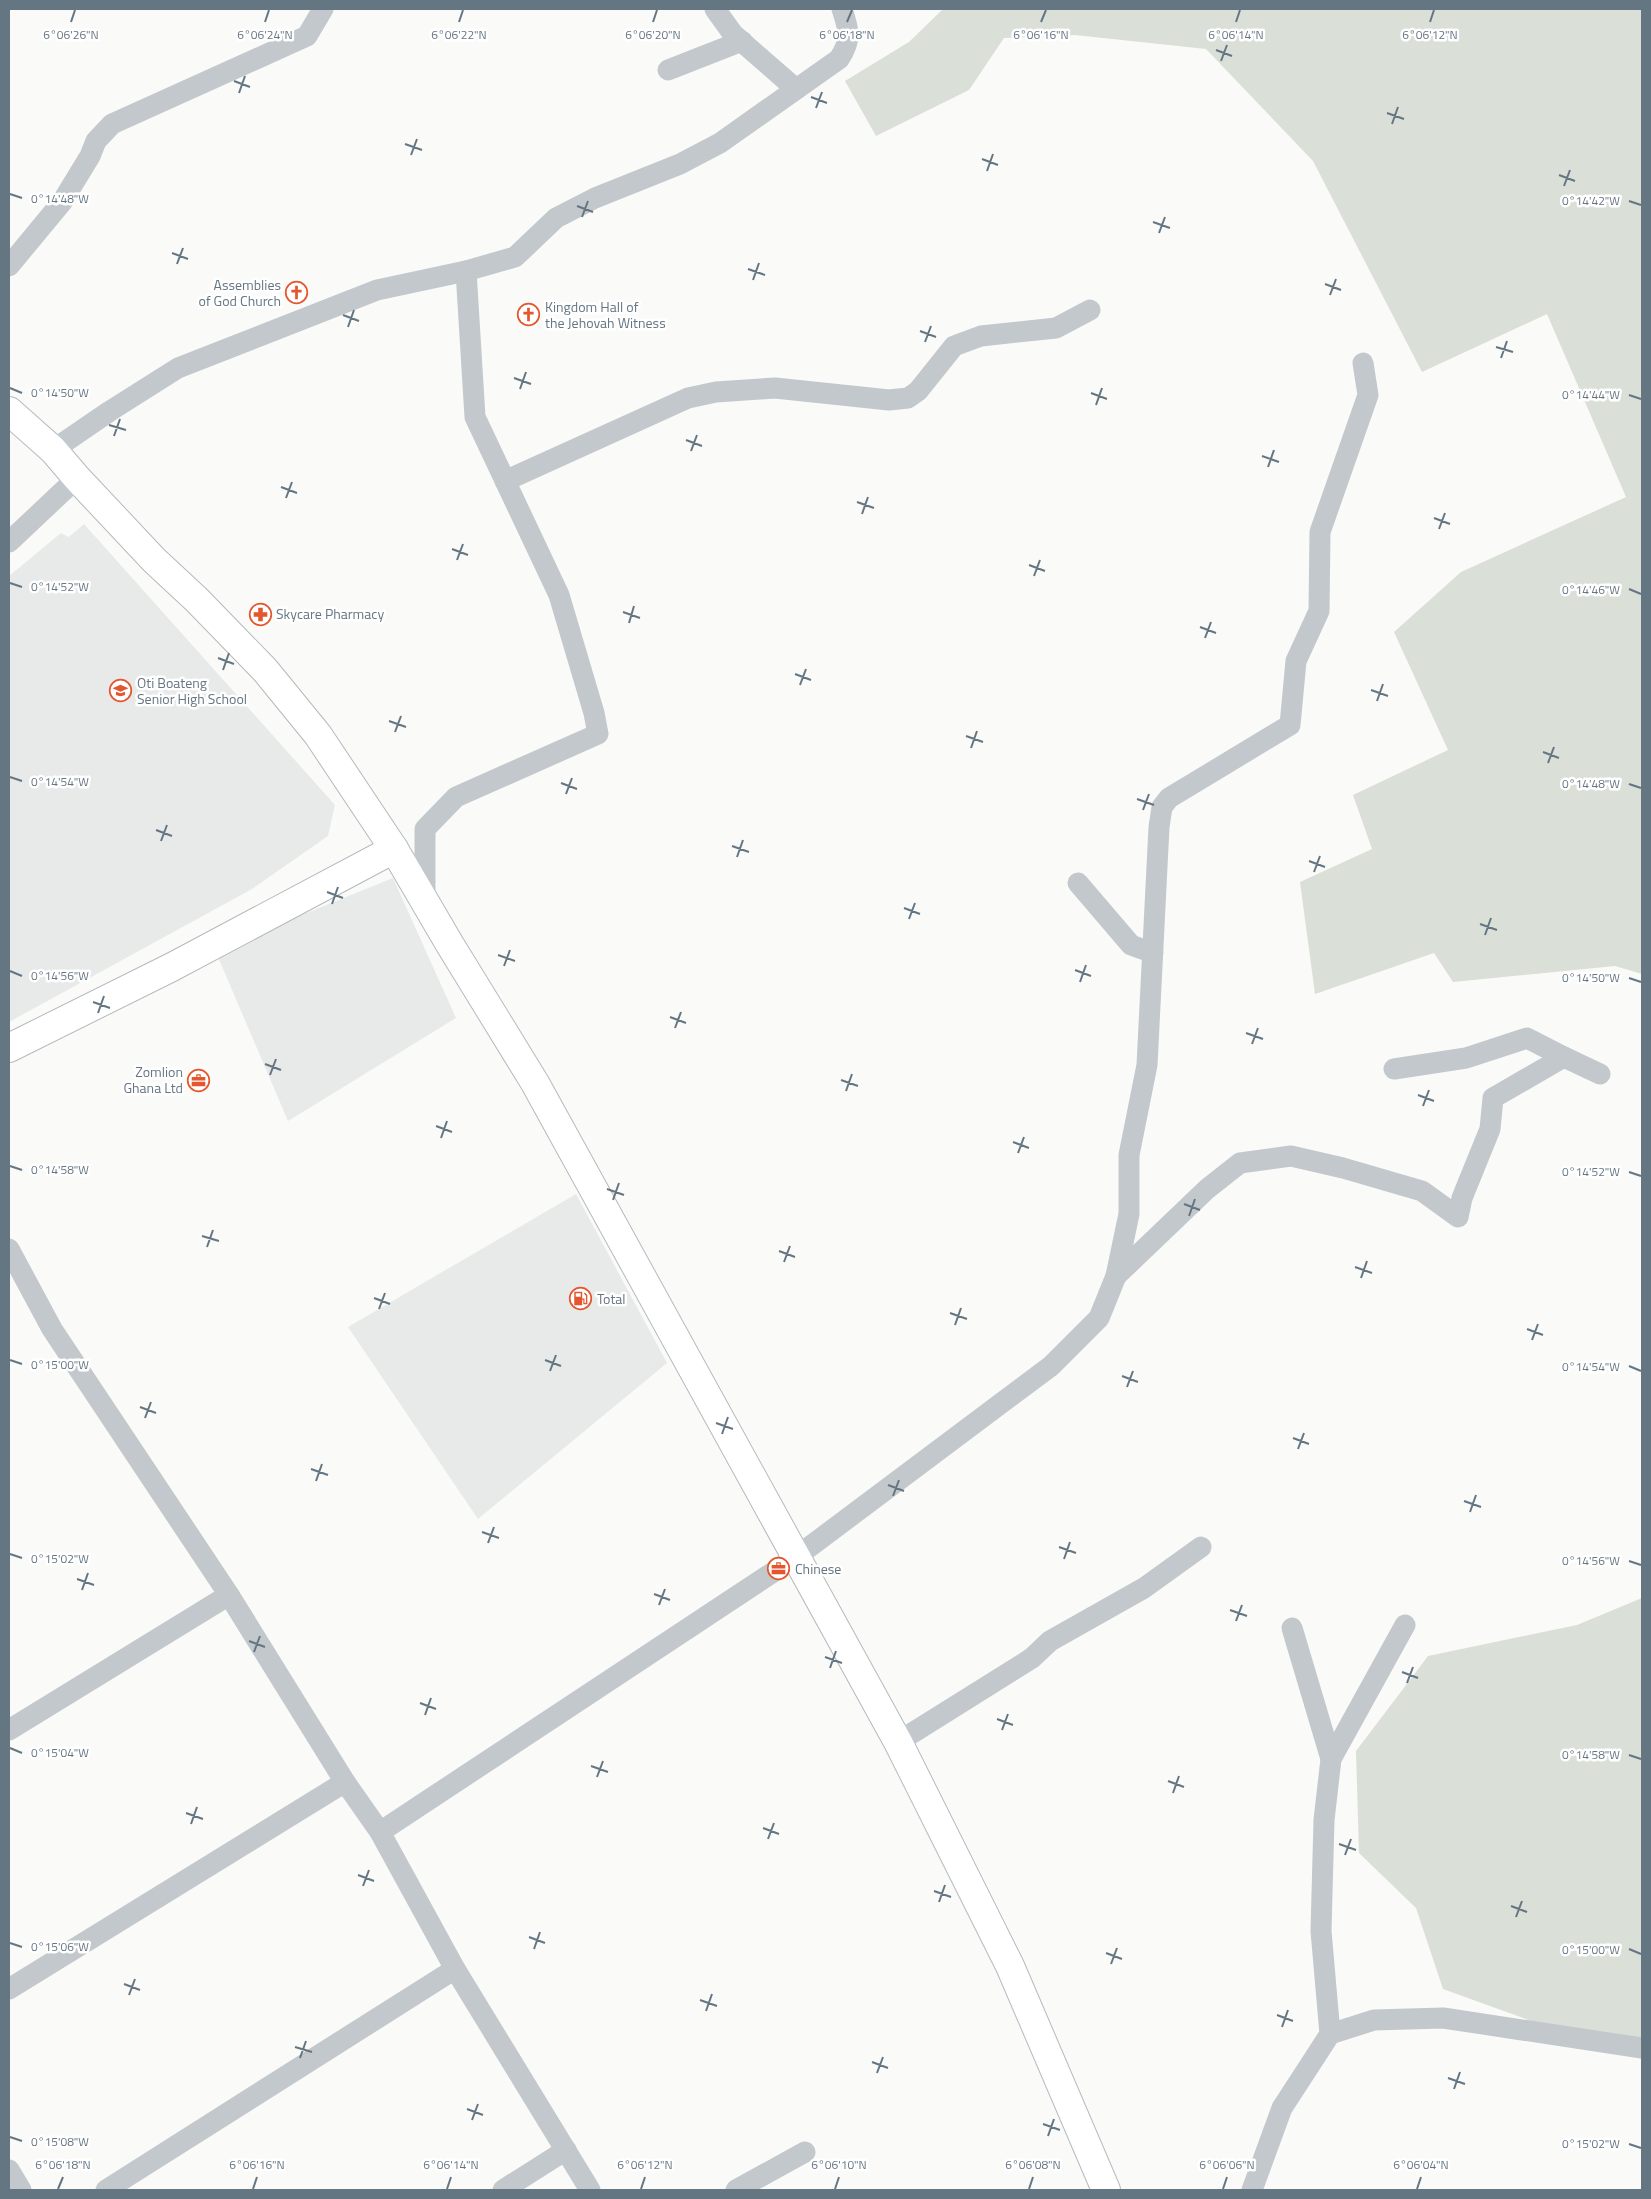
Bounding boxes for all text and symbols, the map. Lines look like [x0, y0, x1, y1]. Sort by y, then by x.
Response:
text: 6°06'26"N [43, 25, 99, 44]
text: 6°06'24"N [237, 25, 293, 44]
text: 6°06'22"N [431, 25, 487, 44]
text: 6°06'20"N [625, 25, 681, 44]
text: 6°06'18"N [819, 25, 875, 44]
text: 6°06'16"N [1013, 25, 1069, 44]
text: 6°06'14"N [1208, 25, 1264, 44]
text: 6°06'12"N [1402, 25, 1458, 44]
text: 0°14'48"W [31, 189, 89, 208]
text: 0°14'42"W [1562, 191, 1620, 210]
place label: Assemblies of God Church [198, 274, 281, 311]
church icon: Assemblies of God Church [285, 281, 309, 305]
place label: Kingdom Hall of the Jehovah Witness [545, 296, 666, 333]
church icon: Kingdom Hall of the Jehovah Witness [517, 303, 541, 327]
text: 0°14'50"W [31, 383, 89, 402]
text: 0°14'44"W [1562, 385, 1620, 404]
text: 0°14'52"W [31, 577, 89, 596]
text: 0°14'46"W [1562, 580, 1620, 599]
pharmacy icon: Skycare Pharmacy [248, 602, 272, 626]
place label: Skycare Pharmacy [276, 603, 384, 624]
place label: Oti Boateng Senior High School [137, 672, 247, 709]
school or university icon: Oti Boateng Senior High School [109, 679, 133, 703]
text: 0°14'54"W [31, 772, 89, 791]
text: 0°14'48"W [1562, 774, 1620, 793]
text: 0°14'56"W [31, 966, 89, 985]
text: 0°14'50"W [1562, 968, 1620, 987]
place label: Zomlion Ghana Ltd [123, 1061, 183, 1098]
office icon: Zomlion Ghana Ltd [187, 1068, 211, 1092]
text: 0°14'58"W [31, 1160, 89, 1179]
text: 0°14'52"W [1562, 1162, 1620, 1181]
fuel station icon: Total [569, 1287, 593, 1311]
place label: Total [597, 1288, 626, 1309]
text: 0°15'00"W [31, 1355, 89, 1374]
text: 0°14'54"W [1562, 1357, 1620, 1376]
text: 0°15'02"W [31, 1549, 89, 1568]
text: 0°14'56"W [1562, 1551, 1620, 1570]
office icon: Chinese [767, 1557, 791, 1581]
place label: Chinese [795, 1558, 841, 1579]
text: 0°15'04"W [31, 1743, 89, 1762]
text: 0°14'58"W [1562, 1745, 1620, 1764]
text: 0°15'06"W [31, 1937, 89, 1956]
text: 0°15'00"W [1562, 1940, 1620, 1959]
text: 0°15'08"W [31, 2132, 89, 2151]
text: 0°15'02"W [1562, 2134, 1620, 2153]
text: 6°06'18"N [35, 2155, 91, 2174]
text: 6°06'16"N [229, 2155, 285, 2174]
text: 6°06'14"N [423, 2155, 479, 2174]
text: 6°06'12"N [617, 2155, 673, 2174]
text: 6°06'10"N [811, 2155, 867, 2174]
text: 6°06'08"N [1005, 2155, 1061, 2174]
text: 6°06'06"N [1199, 2155, 1255, 2174]
text: 6°06'04"N [1393, 2155, 1449, 2174]

